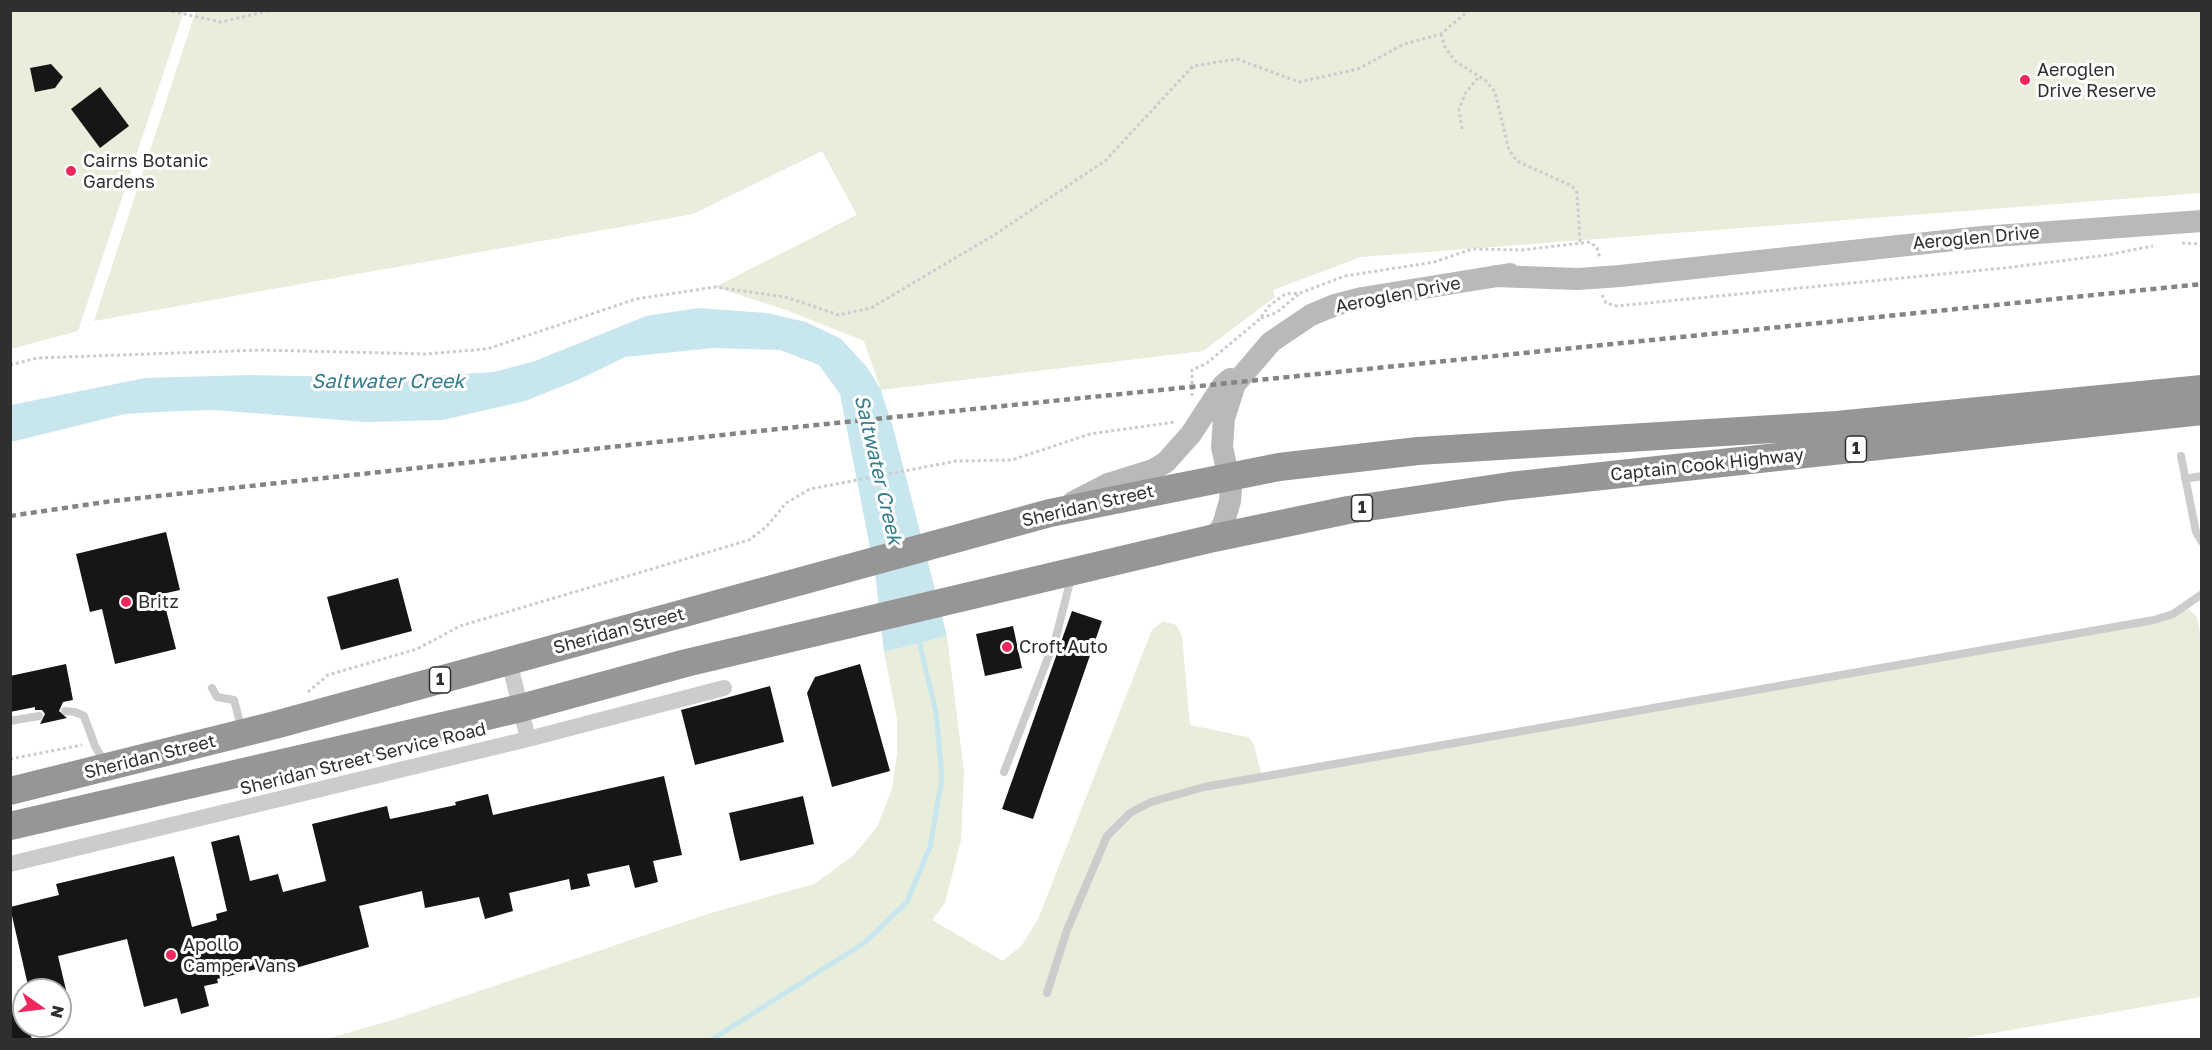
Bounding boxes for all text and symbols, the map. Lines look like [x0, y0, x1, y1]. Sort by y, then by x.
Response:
place label: Aeroglen Drive Reserve [2037, 59, 2156, 101]
marker: Aeroglen Drive Reserve [2018, 73, 2032, 87]
place label: Cairns Botanic Gardens [83, 150, 208, 192]
marker: Cairns Botanic Gardens [64, 164, 78, 178]
street label: Aeroglen Drive [1912, 222, 2040, 254]
street label: Aeroglen Drive [1333, 272, 1463, 318]
water label: Saltwater Creek [311, 370, 465, 394]
water label: Saltwater Creek [849, 393, 907, 547]
road number: 1 [1846, 436, 1866, 462]
street label: Captain Cook Highway [1609, 444, 1805, 486]
street label: Sheridan Street [1020, 480, 1156, 532]
road number: 1 [1352, 495, 1372, 521]
place label: Britz [138, 591, 179, 613]
marker: Britz [119, 595, 133, 609]
street label: Sheridan Street [551, 603, 687, 659]
place label: Croft Auto [1019, 636, 1108, 658]
marker: Croft Auto [1000, 640, 1014, 654]
road number: 1 [430, 667, 450, 693]
street label: Sheridan Street Service Road [238, 718, 488, 800]
street label: Sheridan Street [82, 730, 218, 784]
place label: Apollo Camper Vans [183, 934, 296, 976]
marker: Apollo Camper Vans [164, 948, 178, 962]
north arrow [12, 978, 72, 1038]
text: N [46, 1004, 69, 1020]

